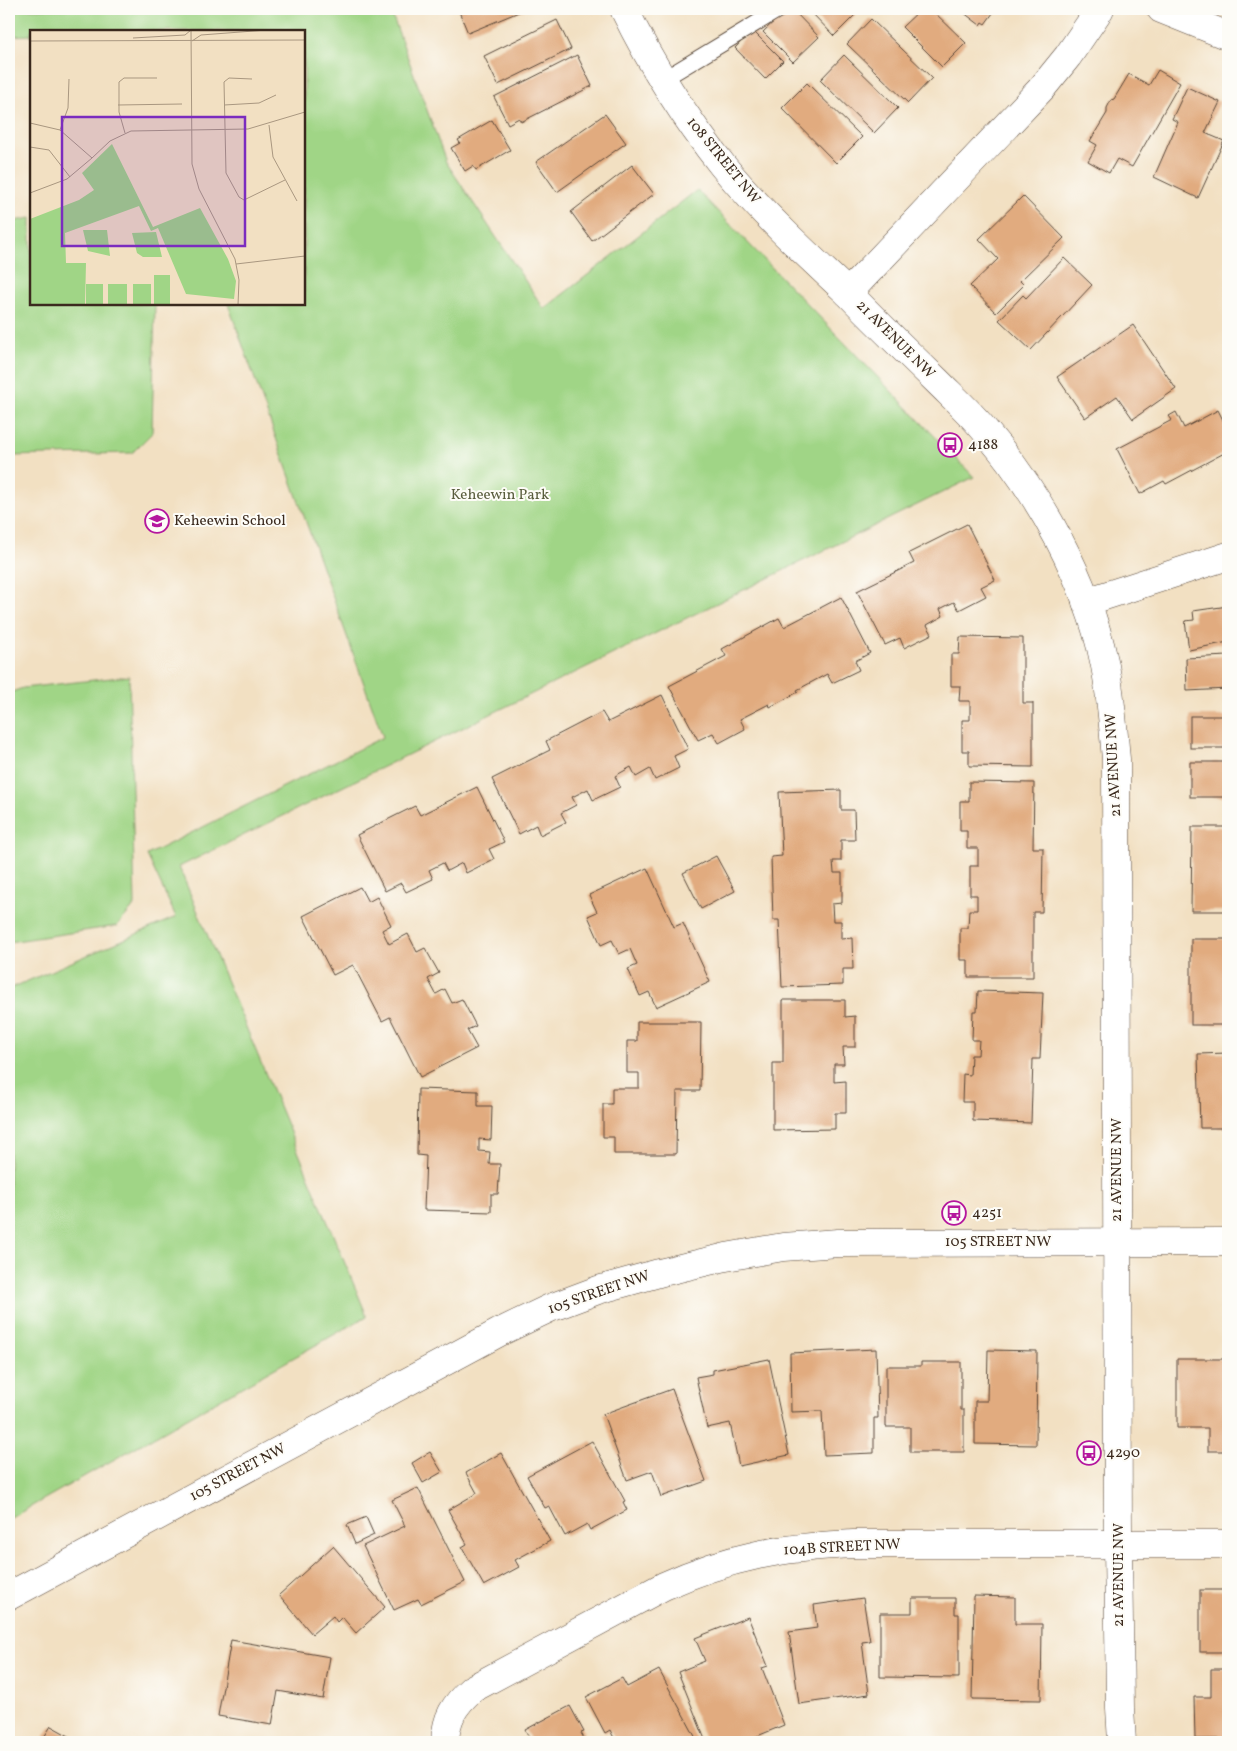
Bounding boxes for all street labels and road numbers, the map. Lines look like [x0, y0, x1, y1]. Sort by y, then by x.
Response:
street label: 108 STREET NW [681, 113, 765, 209]
street label: 21 AVENUE NW [851, 296, 939, 384]
street label: 21 AVENUE NW [1101, 713, 1127, 817]
street label: 21 AVENUE NW [1107, 1118, 1128, 1222]
street label: 105 STREET NW [945, 1232, 1051, 1253]
street label: 105 STREET NW [545, 1266, 653, 1320]
street label: 105 STREET NW [186, 1439, 290, 1507]
street label: 21 AVENUE NW [1109, 1523, 1130, 1627]
street label: 104B STREET NW [783, 1534, 901, 1562]

